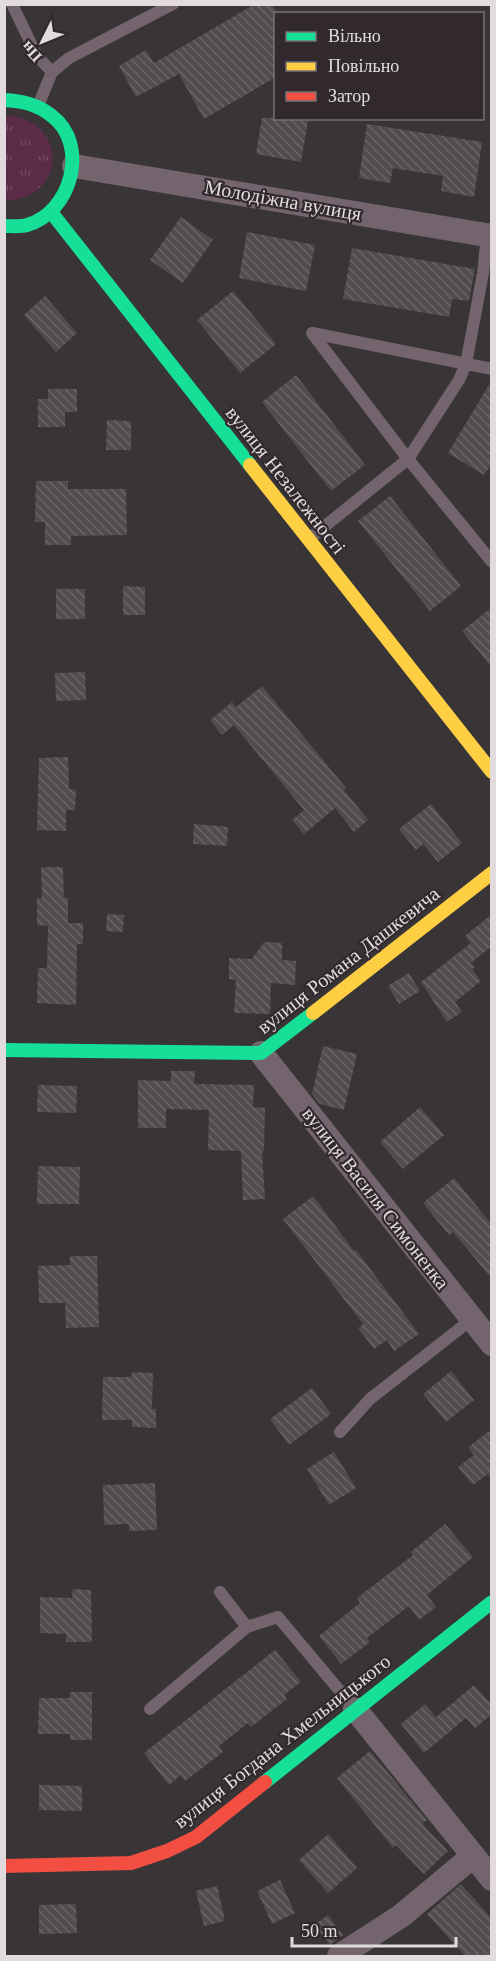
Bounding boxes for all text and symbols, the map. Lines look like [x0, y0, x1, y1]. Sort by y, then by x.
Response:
north arrow [12, 12, 72, 72]
legend [274, 12, 484, 120]
text: Вільно [328, 26, 381, 46]
text: Пн [18, 38, 45, 66]
text: Повільно [328, 56, 399, 76]
text: Затор [328, 86, 370, 106]
street label: Молодіжна вулиця [203, 175, 363, 226]
street label: вулиця Незалежності [221, 402, 351, 559]
street label: вулиця Романа Дашкевича [253, 882, 444, 1039]
street label: вулиця Василя Симоненка [297, 1103, 454, 1294]
street label: вулиця Богдана Хмельницького [169, 1650, 395, 1833]
scale bar [292, 1910, 456, 1948]
text: 50 m [301, 1921, 338, 1941]

